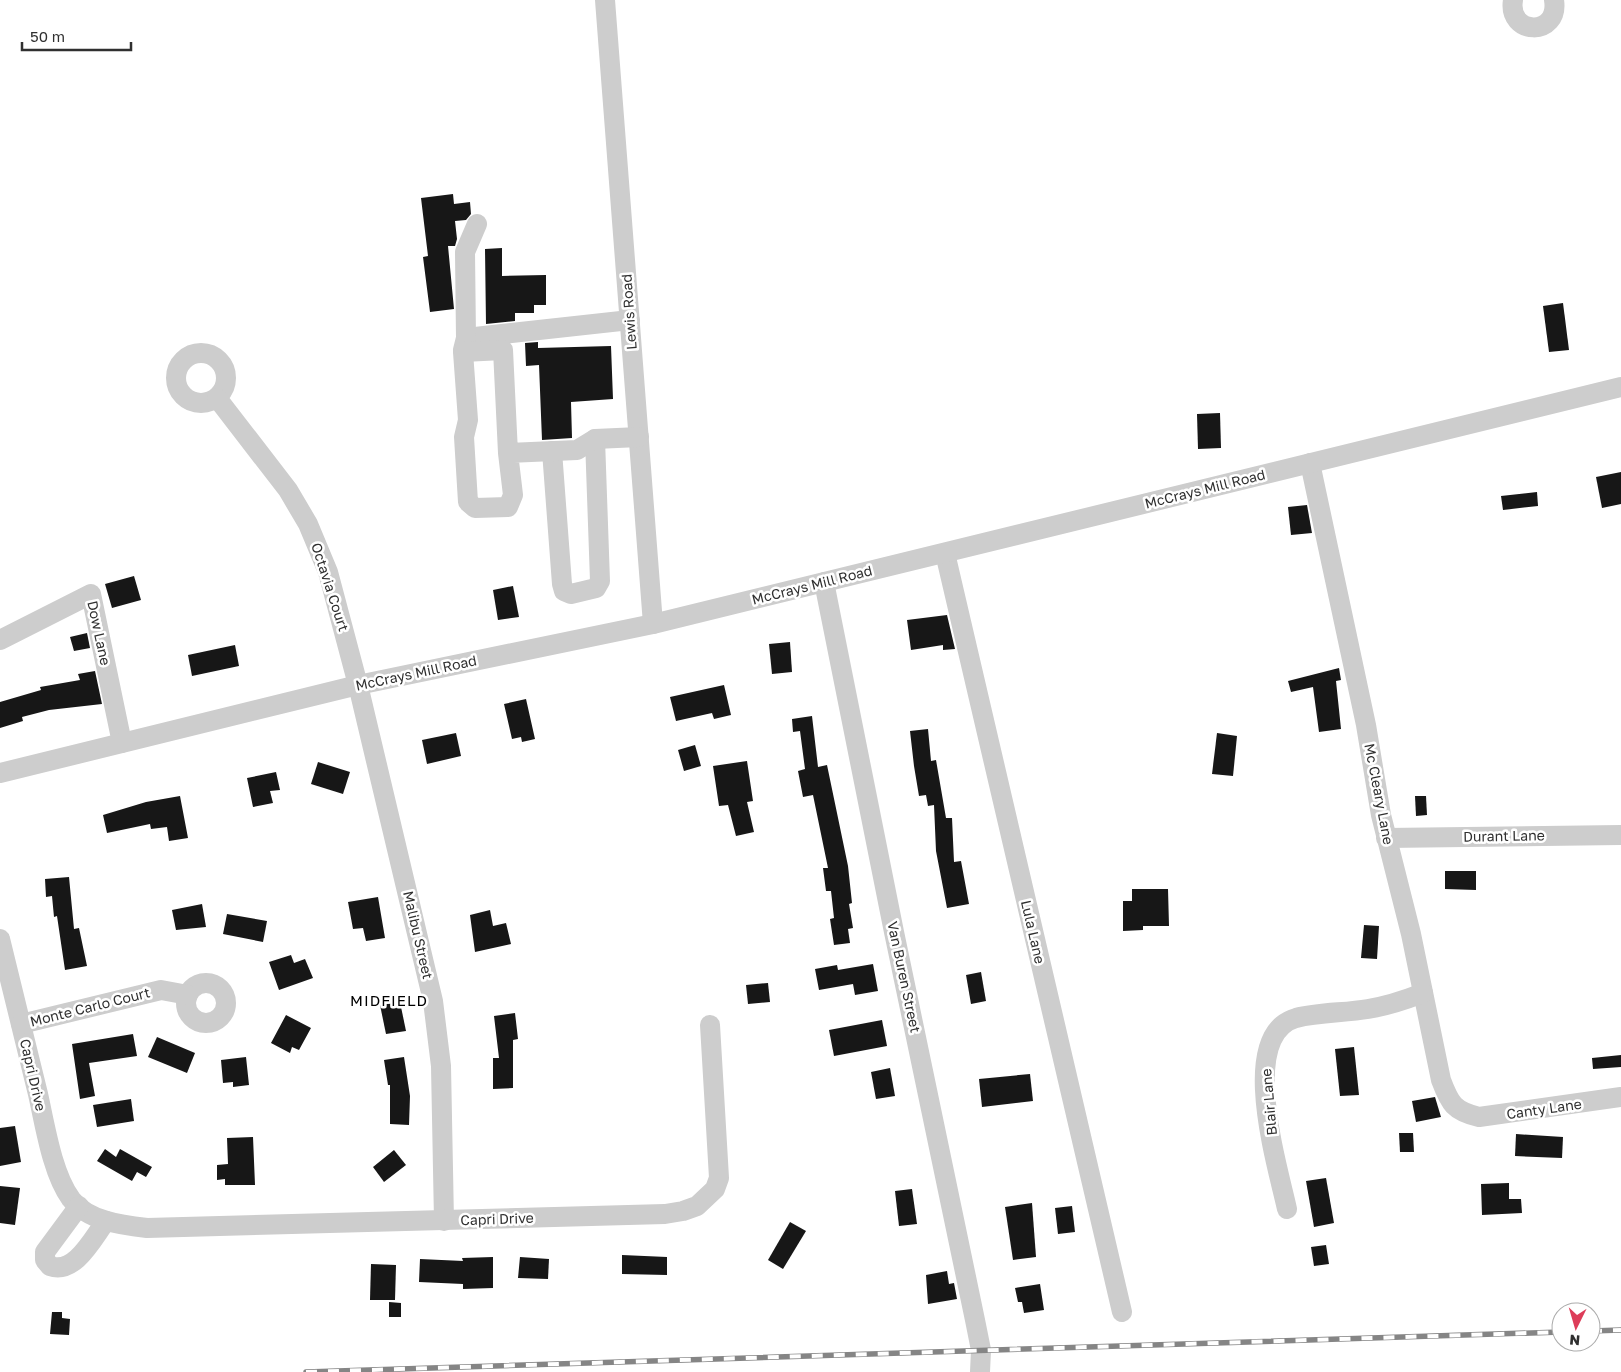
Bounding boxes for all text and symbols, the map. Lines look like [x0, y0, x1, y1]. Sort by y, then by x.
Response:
scale bar [22, 20, 131, 52]
text: 50 m [30, 27, 65, 45]
street label: Lewis Road [617, 273, 640, 351]
street label: McCrays Mill Road [1143, 465, 1267, 512]
street label: Octavia Court [308, 540, 353, 633]
street label: McCrays Mill Road [750, 561, 874, 608]
street label: Dow Lane [84, 599, 115, 667]
street label: McCrays Mill Road [354, 651, 478, 694]
street label: Mc Cleary Lane [1361, 742, 1398, 846]
street label: Durant Lane [1463, 826, 1545, 845]
street label: Malibu Street [400, 889, 437, 981]
street label: Lula Lane [1018, 898, 1049, 965]
street label: Van Buren Street [884, 920, 925, 1034]
street label: Monte Carlo Court [28, 983, 152, 1030]
district label: MIDFIELD [350, 991, 428, 1009]
street label: Capri Drive [17, 1037, 50, 1113]
street label: Blair Lane [1257, 1068, 1280, 1136]
street label: Canty Lane [1505, 1095, 1583, 1122]
street label: Capri Drive [460, 1209, 534, 1228]
north arrow [1551, 1302, 1601, 1352]
text: N [1569, 1332, 1581, 1349]

